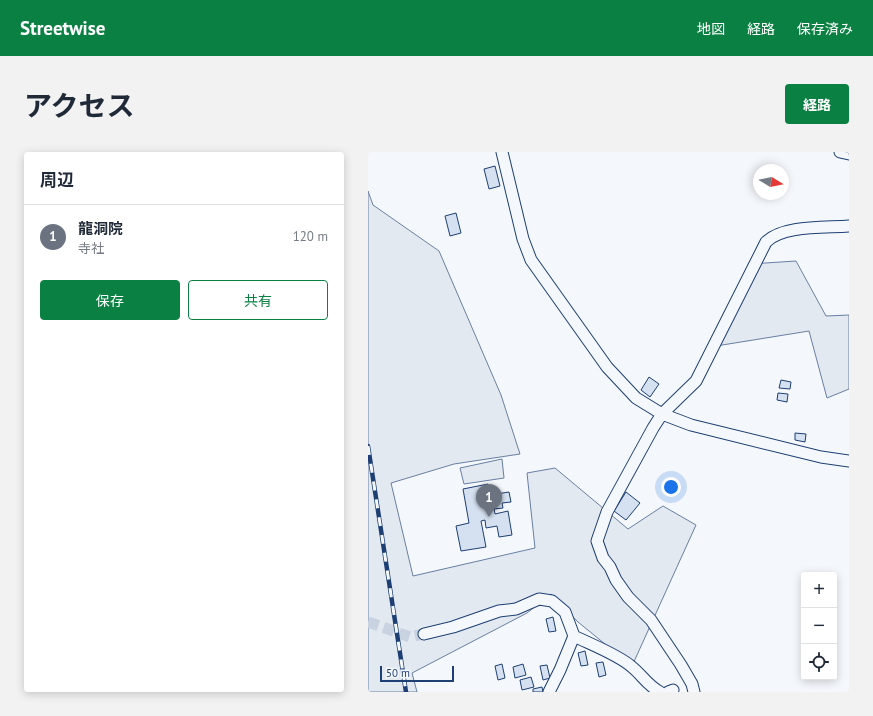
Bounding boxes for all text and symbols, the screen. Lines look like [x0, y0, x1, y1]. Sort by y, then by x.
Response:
text: Streetwise [20, 16, 105, 40]
text: 地図 [697, 20, 725, 38]
text: 経路 [747, 20, 775, 38]
text: 保存済み [797, 20, 853, 38]
button: 経路 [785, 84, 849, 124]
text: アクセス [24, 87, 135, 124]
north arrow [753, 164, 789, 200]
text: 周辺 [40, 169, 74, 191]
text: 龍洞院 [78, 219, 123, 238]
text: 1 [49, 228, 57, 245]
text: 120 m [293, 228, 328, 245]
text: 寺社 [78, 240, 104, 257]
button: 保存 [40, 280, 180, 320]
button: 共有 [188, 280, 328, 320]
your location [661, 477, 681, 497]
pin: 1 [476, 484, 502, 517]
map controls [801, 572, 837, 680]
button: + [801, 572, 837, 608]
button: − [801, 608, 837, 644]
button: locate [801, 644, 837, 680]
scale bar [380, 664, 454, 683]
text: 50 m [386, 666, 410, 680]

